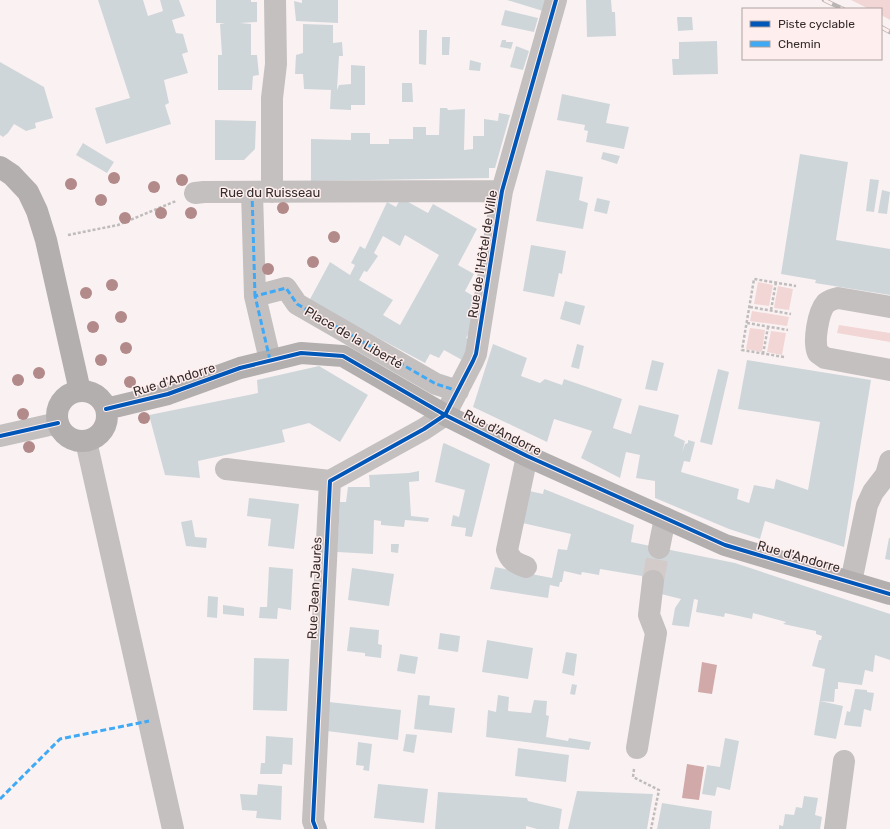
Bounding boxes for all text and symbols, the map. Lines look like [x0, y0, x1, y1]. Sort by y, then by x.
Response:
legend [742, 8, 882, 60]
text: Piste cyclable [778, 17, 855, 31]
text: Chemin [778, 37, 821, 51]
street label: Rue du Ruisseau [220, 185, 320, 200]
street label: Rue de l'Hôtel de Ville [465, 189, 500, 319]
street label: Place de la Liberté [302, 303, 405, 372]
street label: Rue d'Andorre [131, 360, 217, 399]
street label: Rue d'Andorre [461, 406, 544, 458]
street label: Rue Jean Jaurès [304, 536, 325, 640]
street label: Rue d'Andorre [756, 538, 842, 575]

